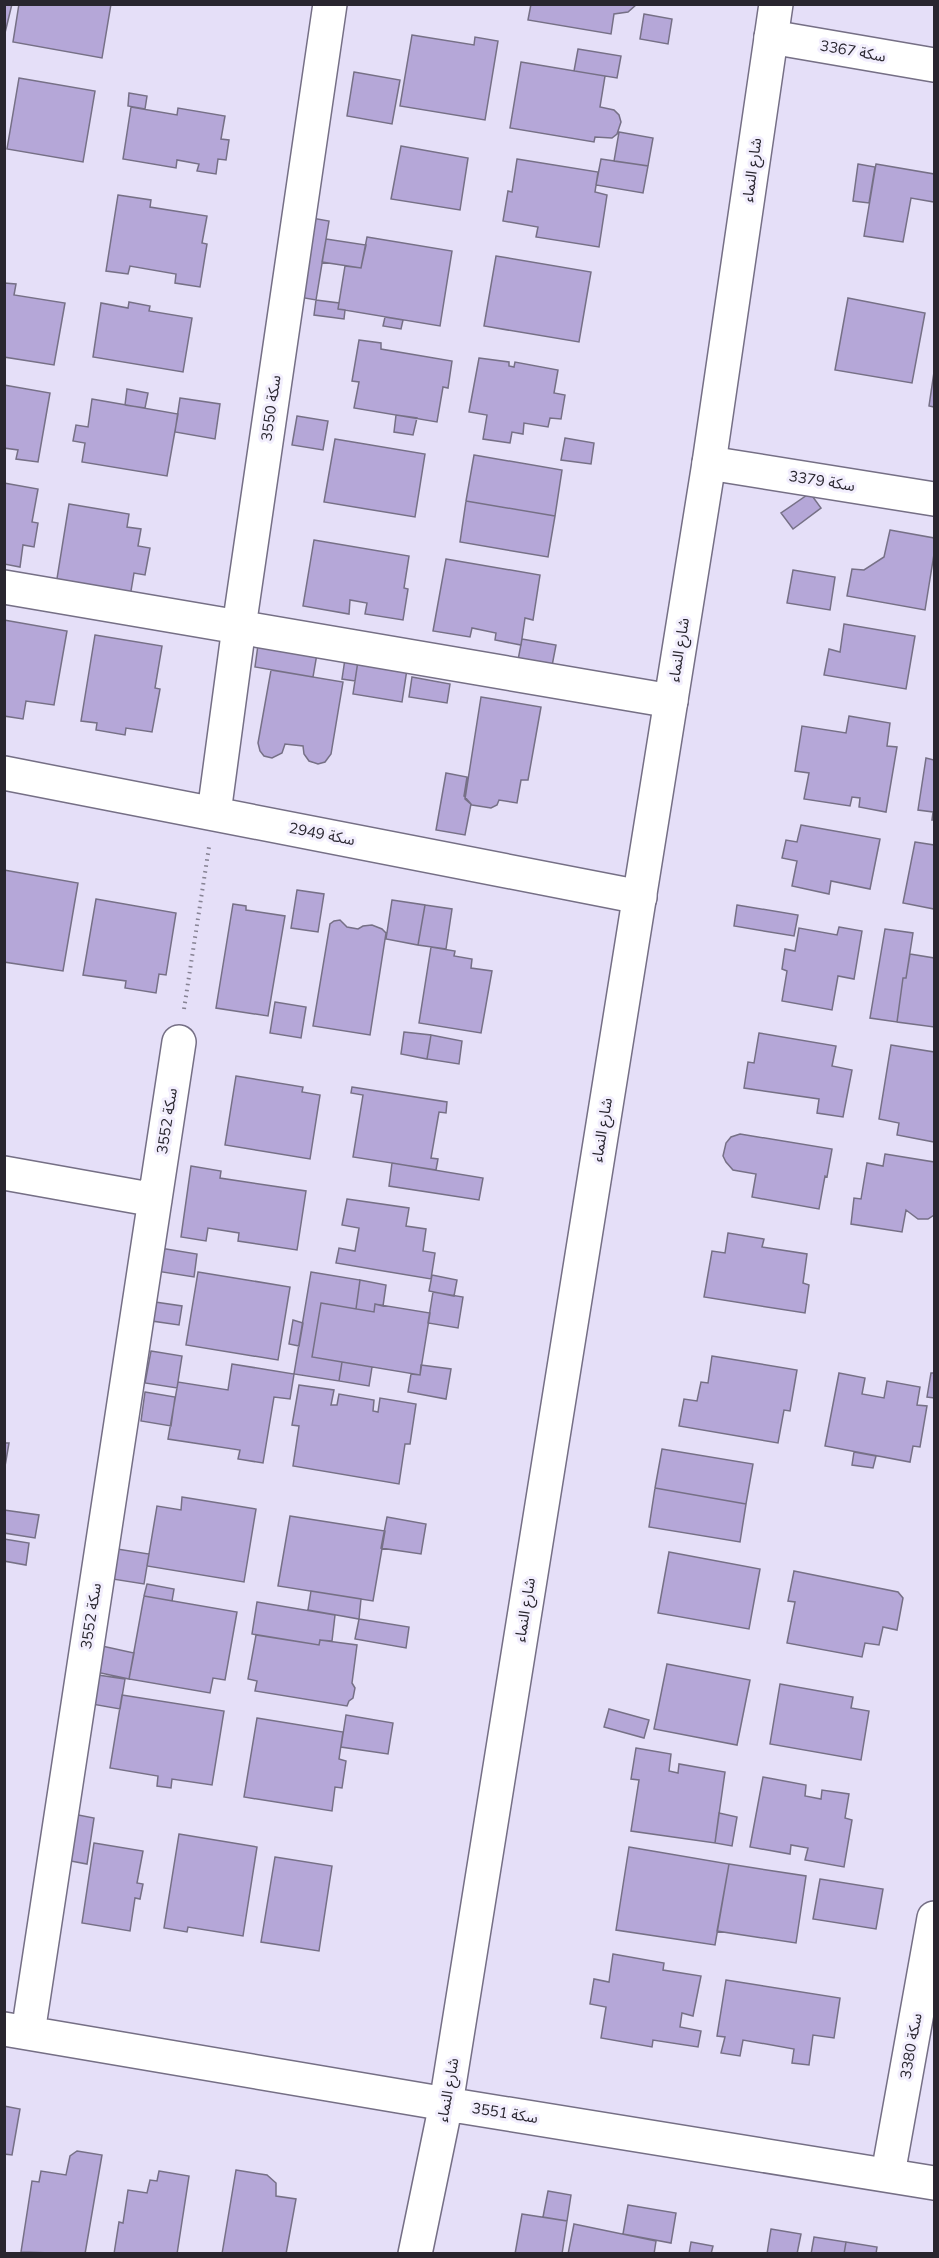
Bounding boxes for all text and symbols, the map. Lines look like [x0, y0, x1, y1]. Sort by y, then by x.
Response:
street label: سكة 3367 [819, 35, 888, 66]
street label: شارع النماء [738, 136, 768, 204]
street label: سكة 3550 [256, 373, 285, 442]
street label: سكة 3379 [788, 466, 857, 495]
street label: شارع النماء [664, 616, 696, 684]
street label: سكة 2949 [288, 818, 357, 849]
street label: سكة 3552 [152, 1086, 181, 1155]
street label: شارع النماء [587, 1096, 619, 1164]
street label: شارع النماء [510, 1576, 542, 1644]
street label: سكة 3552 [76, 1581, 105, 1650]
street label: سكة 3380 [895, 2011, 926, 2080]
street label: شارع النماء [433, 2056, 465, 2124]
street label: سكة 3551 [471, 2098, 540, 2127]

